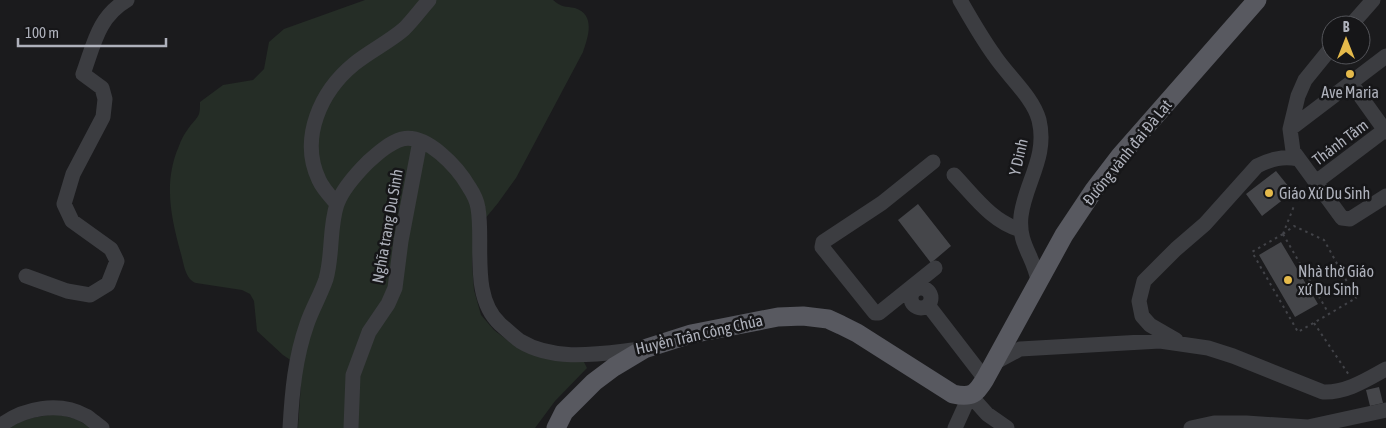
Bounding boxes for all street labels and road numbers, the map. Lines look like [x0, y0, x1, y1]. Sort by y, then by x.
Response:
street label: Đường vành đai Đà Lạt [1079, 95, 1176, 209]
street label: Thánh Tâm [1309, 115, 1371, 169]
street label: Y Dinh [1005, 137, 1031, 177]
street label: Nghĩa trang Du Sinh [368, 168, 407, 285]
street label: Huyền Trân Công Chúa [633, 310, 765, 358]

